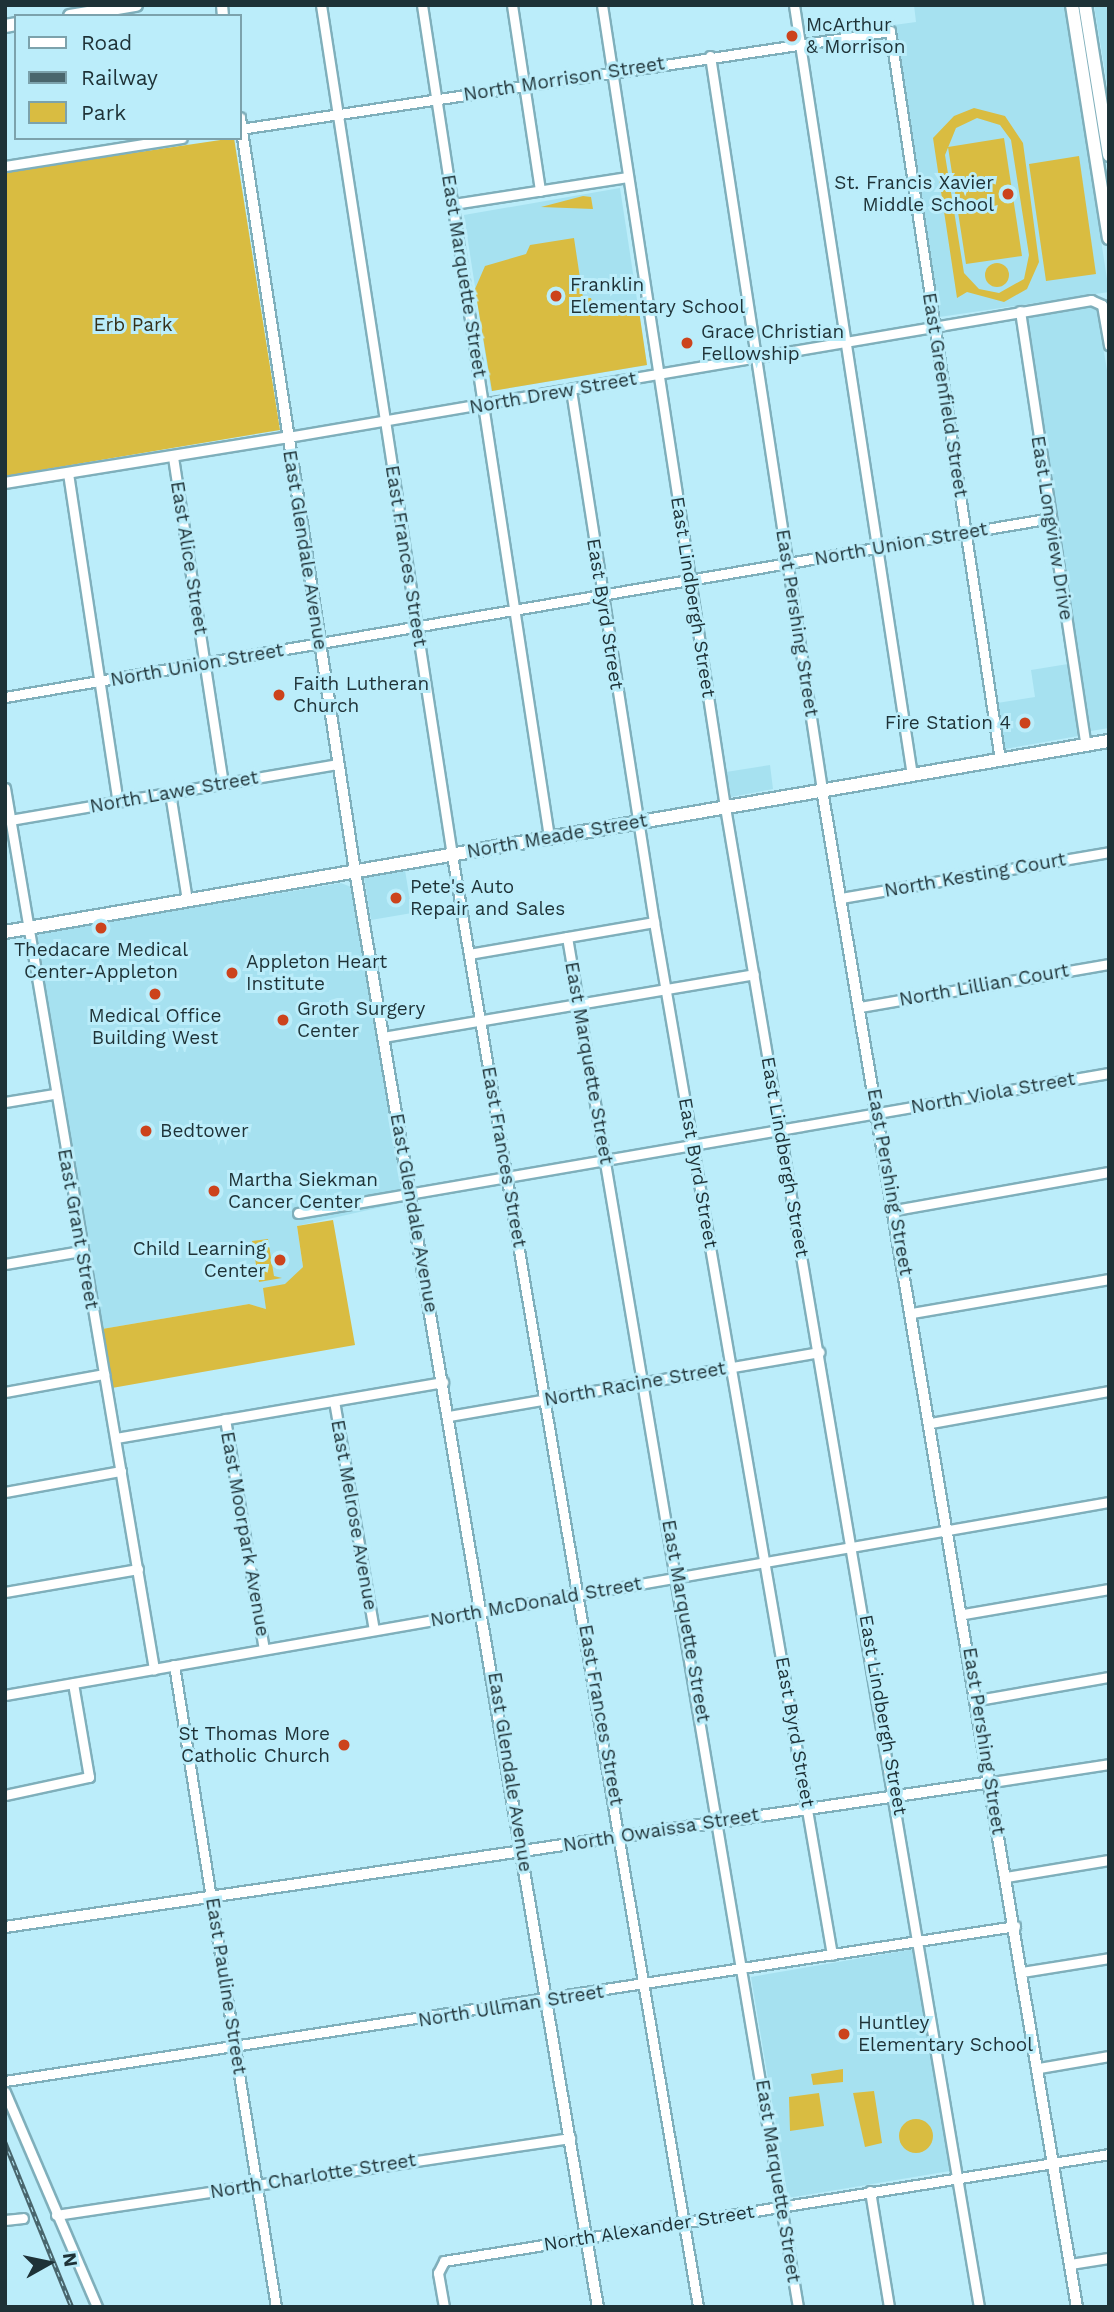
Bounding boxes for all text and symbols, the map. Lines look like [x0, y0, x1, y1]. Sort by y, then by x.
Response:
legend [14, 14, 242, 140]
place label: McArthur & Morrison [806, 14, 906, 58]
marker: McArthur & Morrison [784, 28, 800, 44]
text: Road [81, 30, 132, 55]
street label: North Morrison Street [462, 52, 666, 106]
text: Railway [81, 65, 158, 90]
text: Park [81, 100, 126, 125]
place label: St. Francis Xavier Middle School [834, 172, 994, 216]
street label: East Marquette Street [437, 173, 491, 379]
marker: St. Francis Xavier Middle School [1000, 186, 1016, 202]
place label: Franklin Elementary School [570, 274, 746, 318]
marker: Franklin Elementary School [548, 288, 564, 304]
street label: East Greenfield Street [918, 291, 972, 499]
park label: Erb Park [93, 314, 173, 336]
place label: Grace Christian Fellowship [701, 321, 844, 365]
marker: Grace Christian Fellowship [679, 335, 695, 351]
street label: North Drew Street [467, 367, 639, 419]
street label: East Longview Drive [1026, 434, 1078, 622]
street label: East Glendale Avenue [278, 448, 332, 652]
street label: East Frances Street [380, 464, 432, 648]
street label: East Alice Street [166, 479, 212, 637]
street label: East Lindbergh Street [666, 495, 720, 699]
street label: North Union Street [813, 518, 989, 570]
street label: East Pershing Street [771, 528, 823, 718]
street label: East Byrd Street [582, 537, 628, 691]
street label: North Union Street [109, 639, 285, 691]
place label: Faith Lutheran Church [293, 673, 429, 717]
marker: Faith Lutheran Church [271, 687, 287, 703]
place label: Fire Station 4 [885, 712, 1011, 734]
marker: Fire Station 4 [1017, 715, 1033, 731]
street label: North Lawe Street [88, 766, 260, 818]
street label: North Meade Street [465, 809, 649, 863]
street label: North Kesting Court [882, 848, 1068, 902]
place label: Pete's Auto Repair and Sales [410, 876, 566, 920]
marker: Pete's Auto Repair and Sales [388, 890, 404, 906]
marker: Thedacare Medical Center-Appleton [93, 920, 109, 936]
place label: Thedacare Medical Center-Appleton [14, 939, 188, 983]
place label: Appleton Heart Institute [246, 951, 387, 995]
street label: North Lillian Court [897, 959, 1071, 1011]
street label: East Marquette Street [560, 960, 618, 1166]
marker: Appleton Heart Institute [224, 965, 240, 981]
marker: Medical Office Building West [147, 986, 163, 1002]
place label: Groth Surgery Center [297, 998, 425, 1042]
place label: Medical Office Building West [88, 1005, 222, 1049]
marker: Groth Surgery Center [275, 1012, 291, 1028]
street label: East Lindbergh Street [756, 1055, 814, 1259]
street label: East Frances Street [477, 1065, 531, 1249]
street label: North Viola Street [909, 1067, 1077, 1119]
street label: East Pershing Street [862, 1087, 918, 1277]
street label: East Byrd Street [674, 1096, 722, 1250]
street label: East Glendale Avenue [385, 1111, 443, 1315]
place label: Bedtower [160, 1120, 249, 1142]
marker: Bedtower [138, 1123, 154, 1139]
street label: East Grant Street [53, 1147, 103, 1311]
place label: Martha Siekman Cancer Center [228, 1169, 378, 1213]
marker: Martha Siekman Cancer Center [206, 1183, 222, 1199]
place label: Child Learning Center [133, 1238, 266, 1282]
marker: Child Learning Center [272, 1252, 288, 1268]
street label: North Racine Street [542, 1357, 728, 1411]
street label: East Melrose Avenue [326, 1418, 382, 1612]
street label: East Moorpark Avenue [216, 1429, 274, 1639]
street label: East Marquette Street [657, 1518, 715, 1724]
street label: North McDonald Street [428, 1572, 644, 1632]
street label: East Lindbergh Street [854, 1613, 912, 1817]
street label: East Frances Street [574, 1623, 628, 1807]
street label: East Pershing Street [958, 1646, 1010, 1836]
street label: East Byrd Street [771, 1655, 819, 1809]
street label: East Glendale Avenue [483, 1670, 537, 1874]
place label: St Thomas More Catholic Church [178, 1723, 330, 1767]
marker: St Thomas More Catholic Church [336, 1737, 352, 1753]
street label: North Owaissa Street [561, 1803, 761, 1857]
street label: East Pauline Street [201, 1896, 251, 2076]
street label: North Ullman Street [416, 1980, 606, 2032]
place label: Huntley Elementary School [858, 2012, 1034, 2056]
marker: Huntley Elementary School [836, 2026, 852, 2042]
street label: East Marquette Street [751, 2078, 805, 2284]
street label: North Charlotte Street [208, 2148, 418, 2204]
street label: North Alexander Street [541, 2200, 757, 2256]
north arrow [14, 2228, 84, 2298]
text: N [58, 2251, 83, 2268]

